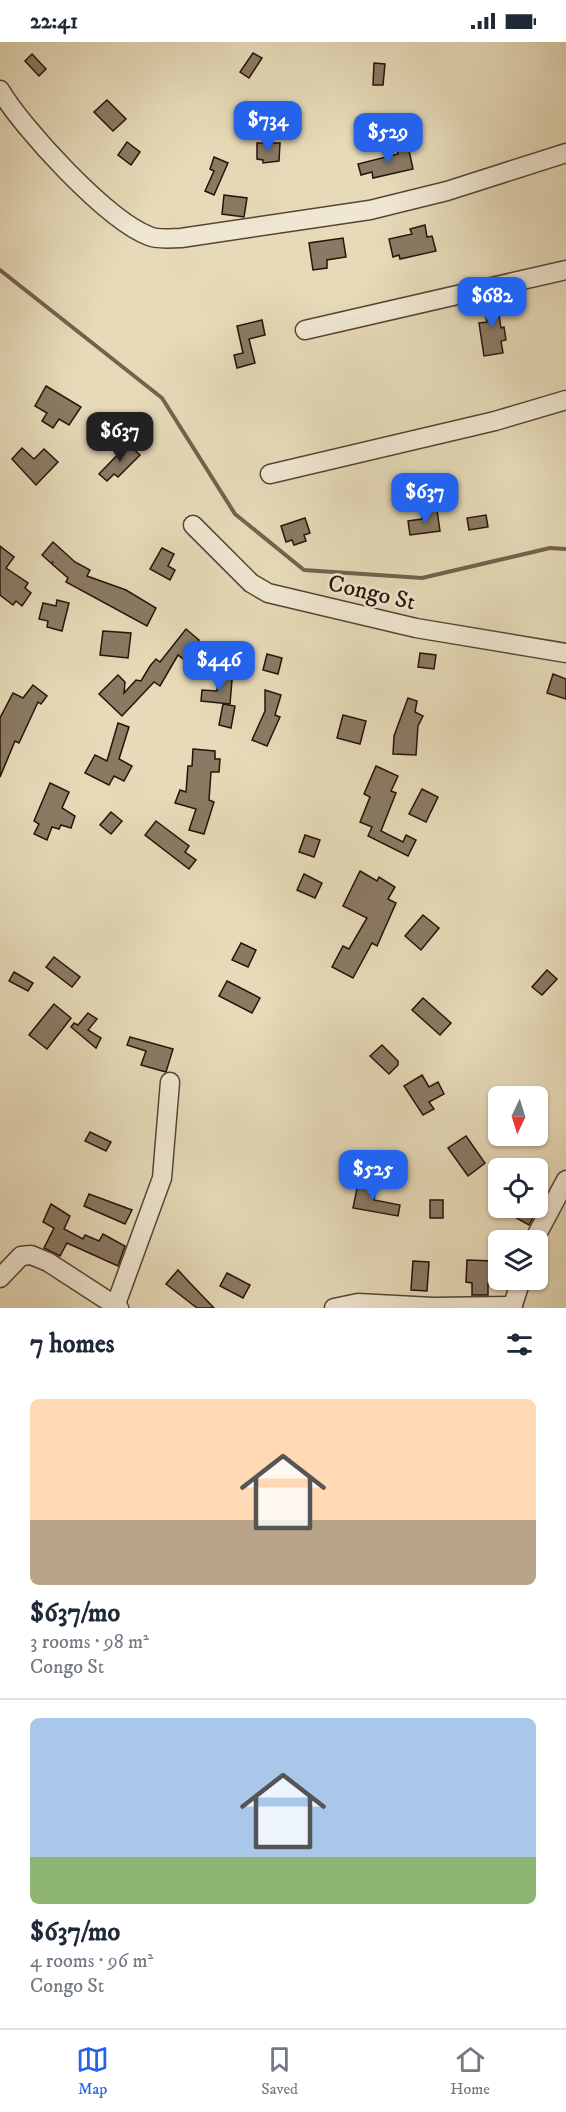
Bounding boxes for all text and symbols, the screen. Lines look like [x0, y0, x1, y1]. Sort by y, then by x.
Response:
text: 22:41 [30, 8, 78, 35]
pin: $734 [232, 101, 304, 152]
text: $734 [248, 108, 288, 133]
pin: $529 [352, 113, 424, 164]
text: $529 [368, 120, 408, 145]
pin: $682 [456, 277, 528, 328]
text: $682 [471, 284, 513, 309]
pin: $637 [84, 412, 156, 463]
text: $637 [100, 419, 140, 444]
pin: $637 [389, 473, 461, 524]
text: $637 [405, 480, 445, 505]
street label: Congo St [325, 568, 419, 618]
pin: $446 [183, 641, 255, 692]
text: $446 [197, 648, 241, 673]
north arrow [488, 1086, 548, 1146]
map controls [488, 1086, 548, 1290]
pin: $525 [337, 1150, 409, 1201]
text: $525 [353, 1157, 393, 1182]
button: locate [488, 1158, 548, 1218]
button: layers [488, 1230, 548, 1290]
text: 7 homes [30, 1328, 114, 1361]
icon: filters [503, 1328, 536, 1361]
icon: home [229, 1438, 337, 1546]
text: $637/mo [30, 1597, 120, 1630]
text: 3 rooms · 98 m² [30, 1630, 149, 1655]
text: Congo St [30, 1655, 104, 1680]
icon: home [229, 1757, 337, 1865]
text: $637/mo [30, 1916, 120, 1949]
text: 4 rooms · 96 m² [30, 1949, 153, 1974]
text: Congo St [30, 1974, 104, 1999]
tab: Map [76, 2043, 109, 2099]
tab: Saved [261, 2043, 298, 2099]
tab: Home [450, 2043, 490, 2099]

